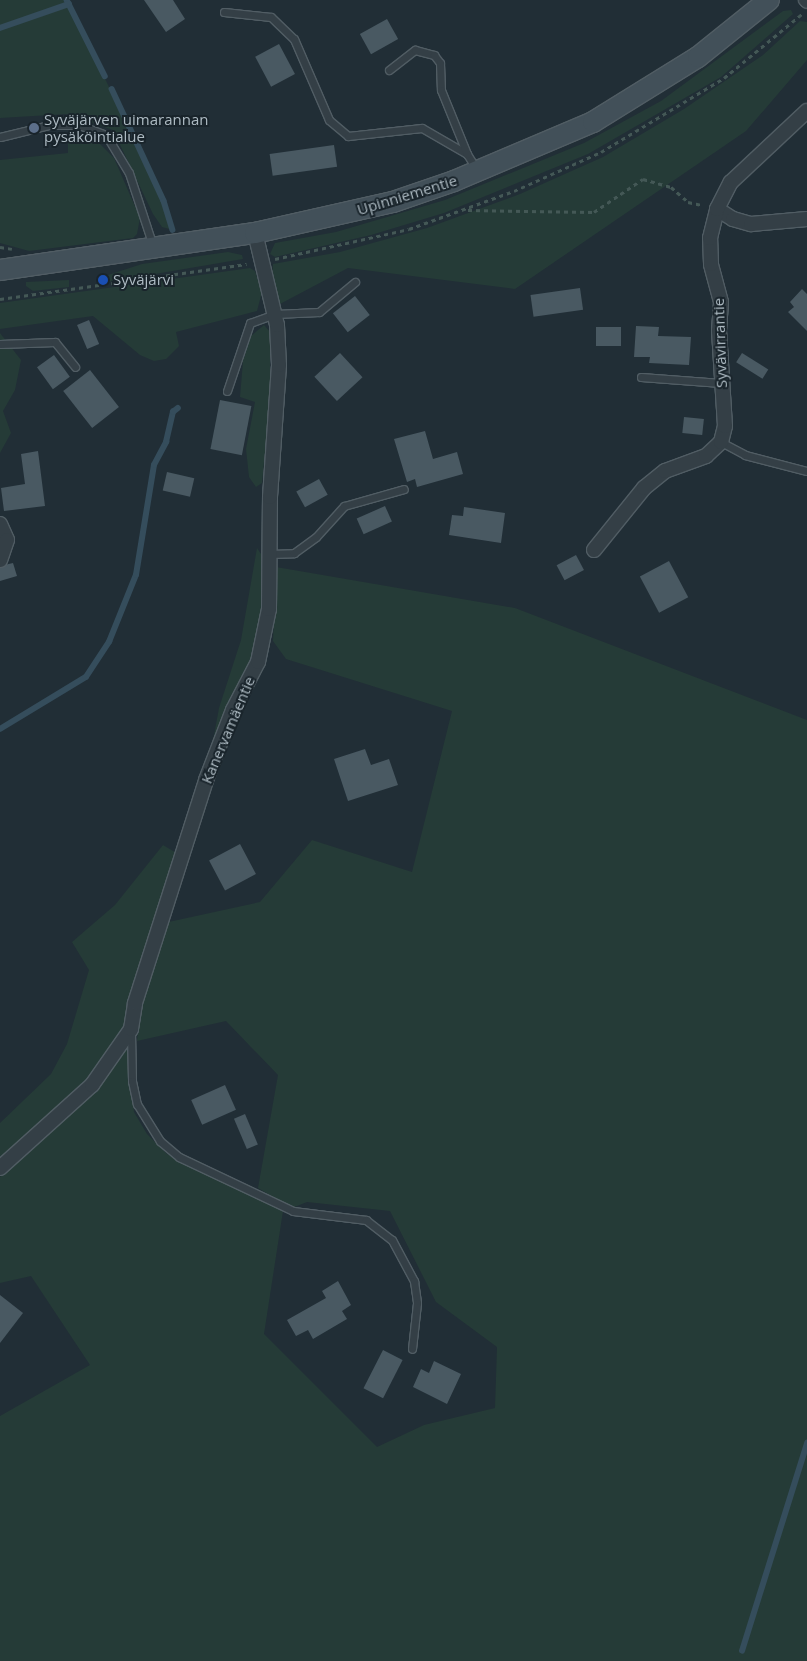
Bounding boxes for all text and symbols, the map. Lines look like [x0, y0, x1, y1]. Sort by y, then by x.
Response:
place label: Syväjärven uimarannan pysäköintialue [44, 110, 208, 145]
marker: Syväjärven uimarannan pysäköintialue [28, 122, 40, 134]
street label: Upinniementie [355, 171, 459, 219]
place label: Syväjärvi [113, 271, 174, 289]
marker: Syväjärvi [97, 274, 109, 286]
street label: Syvävirrantie [709, 298, 731, 388]
street label: Kanervamäentie [197, 674, 259, 786]

